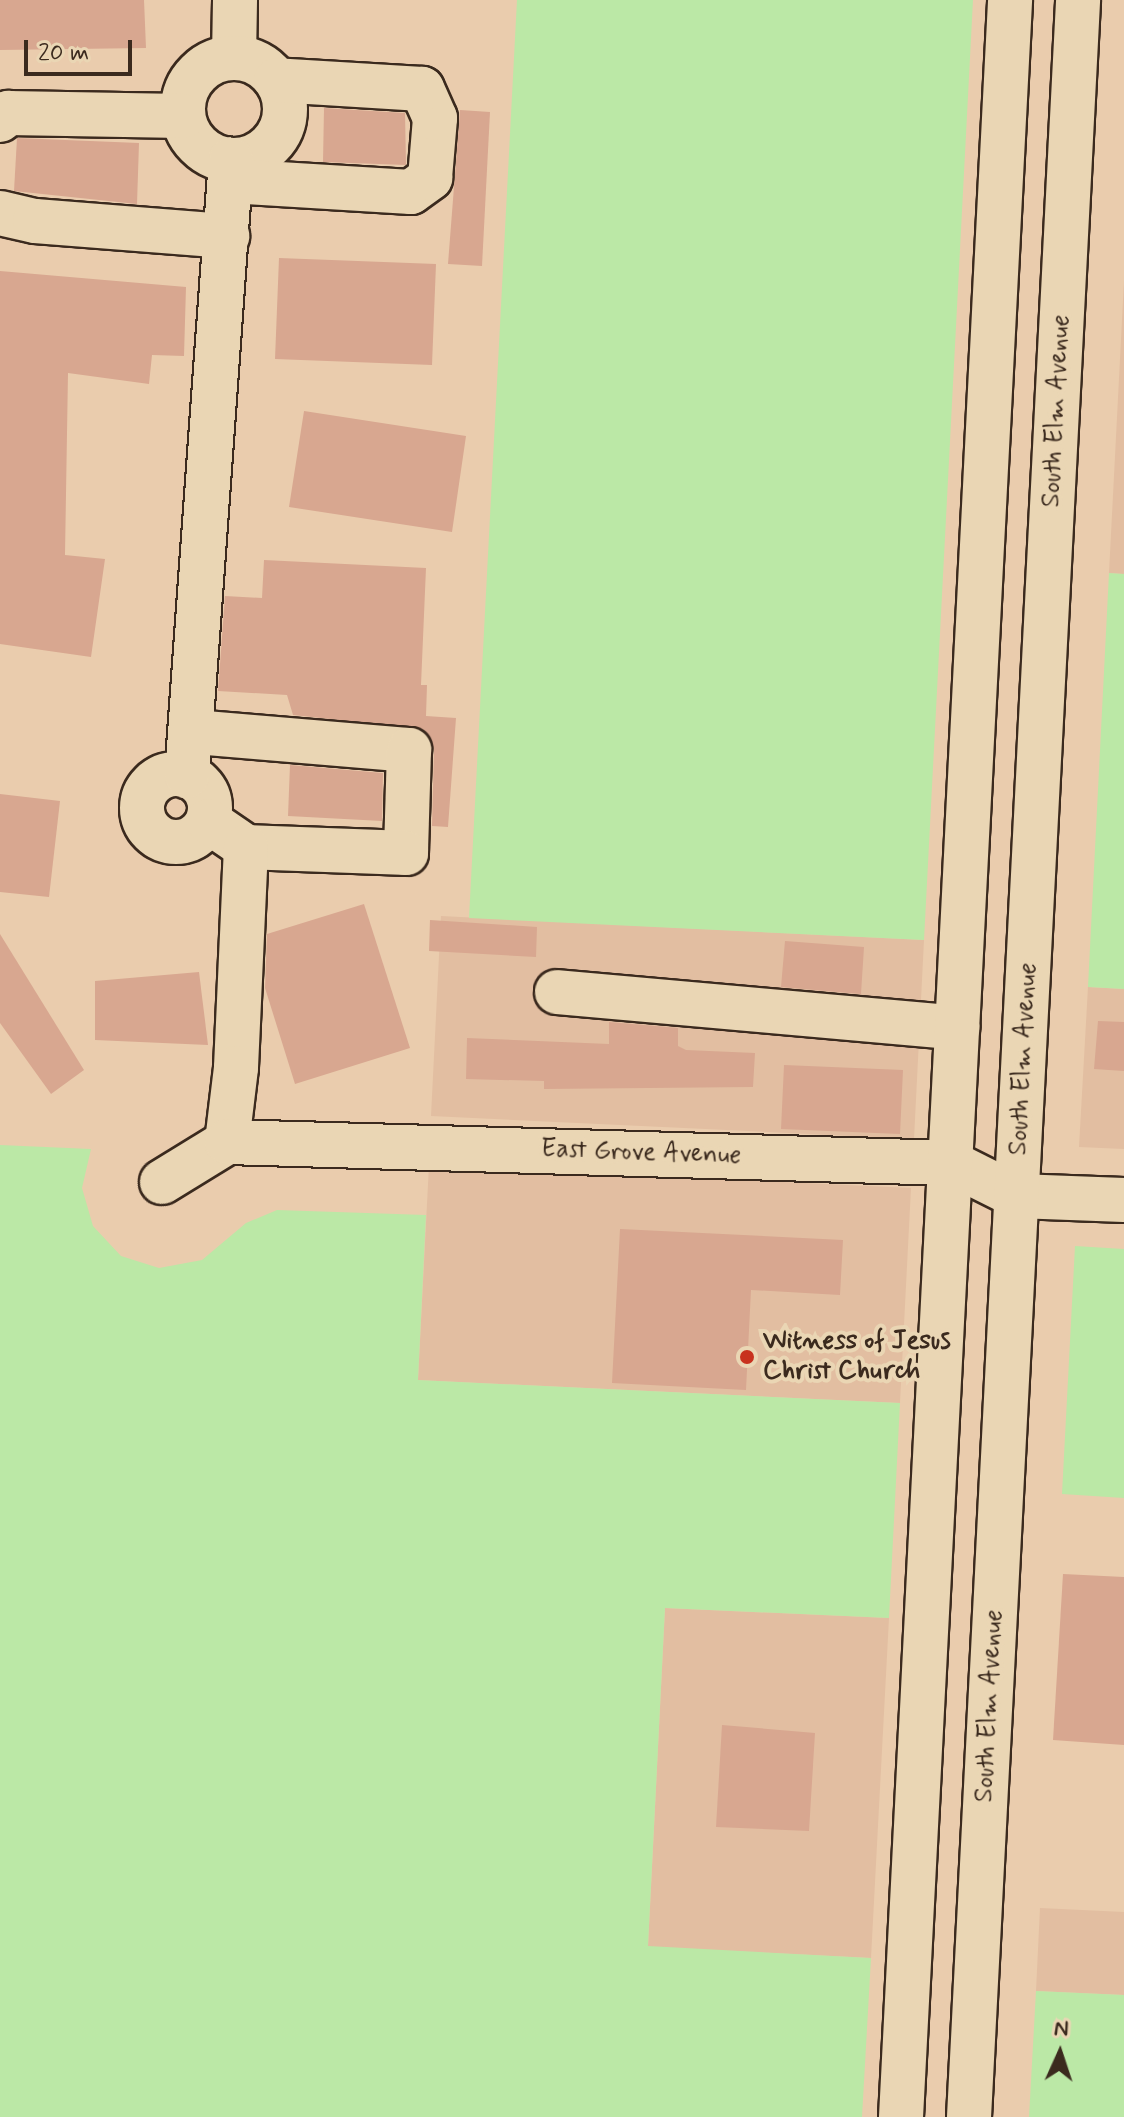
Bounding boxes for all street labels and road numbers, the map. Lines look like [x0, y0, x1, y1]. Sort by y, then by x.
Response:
street label: South Elm Avenue [1036, 311, 1078, 511]
street label: South Elm Avenue [1003, 959, 1045, 1159]
street label: East Grove Avenue [539, 1134, 743, 1172]
street label: South Elm Avenue [969, 1606, 1011, 1806]

